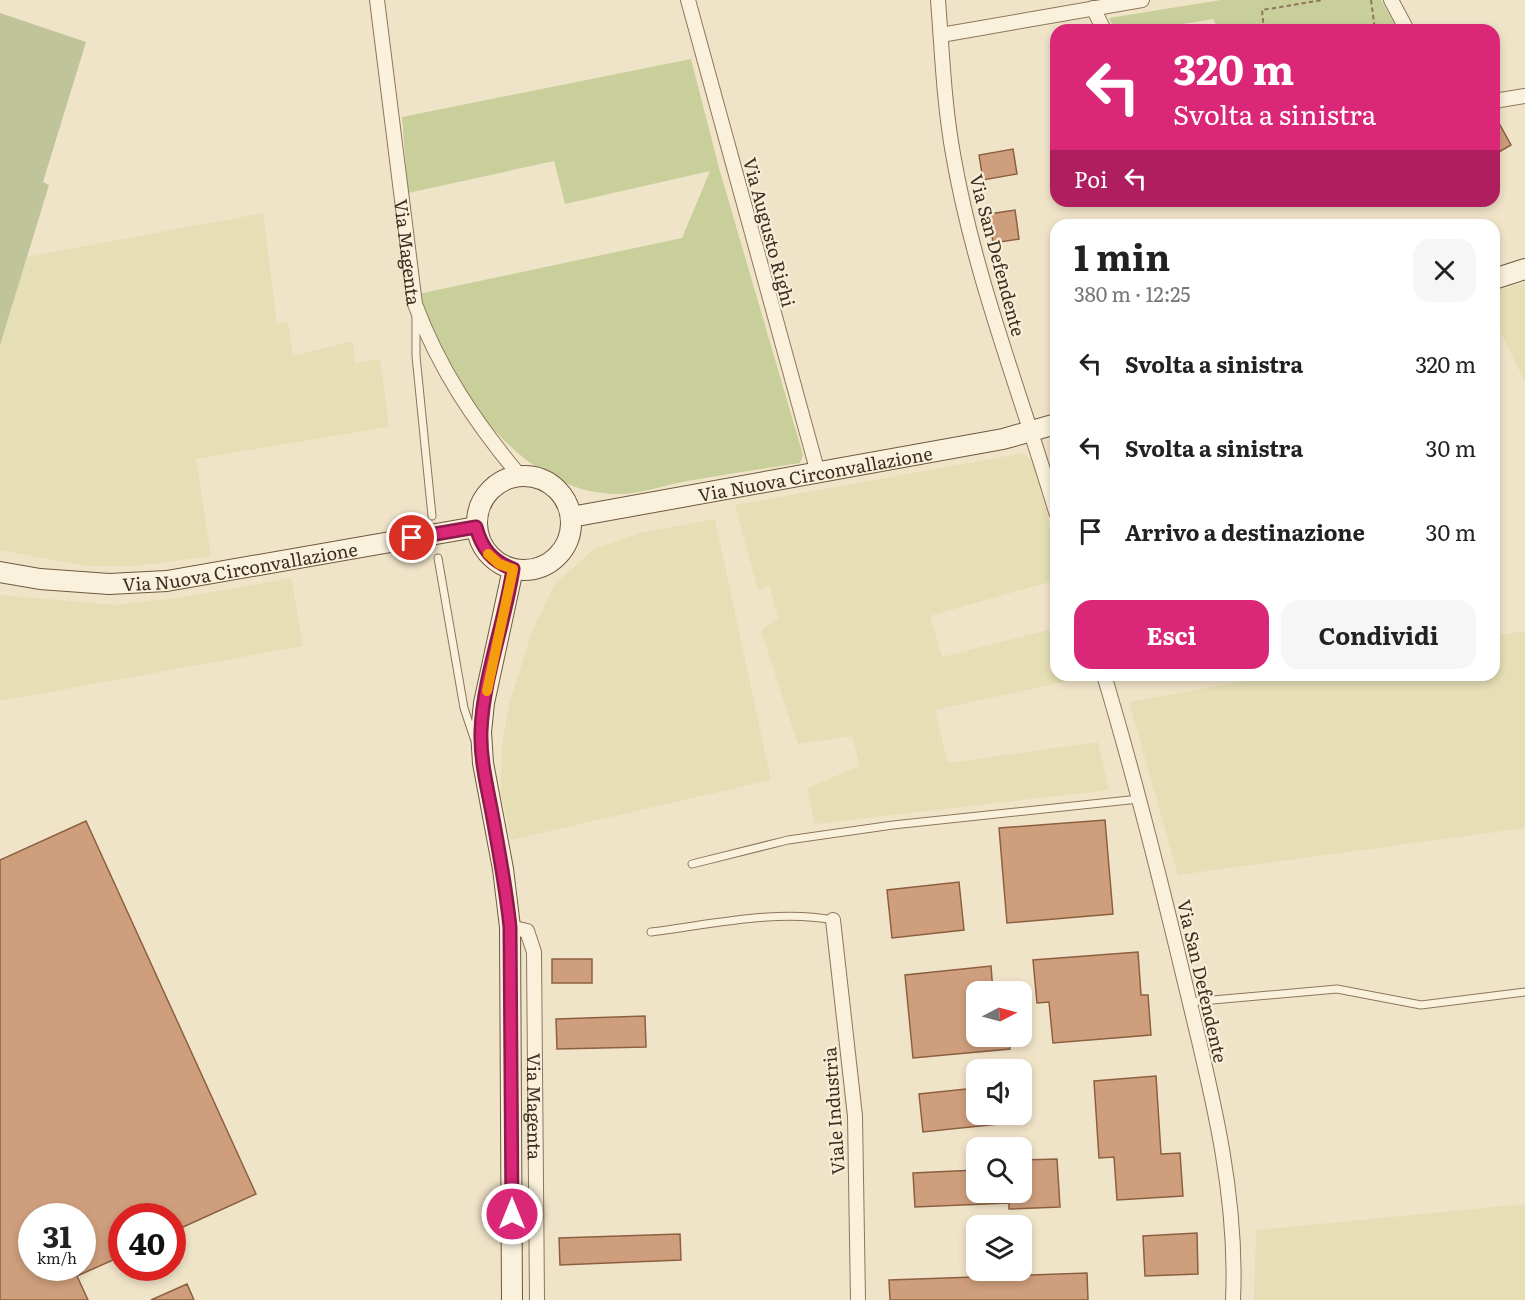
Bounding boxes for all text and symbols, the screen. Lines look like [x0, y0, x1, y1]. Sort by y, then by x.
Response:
text: 320 m [1173, 36, 1294, 98]
icon: left [1074, 48, 1152, 126]
text: Svolta a sinistra [1173, 93, 1376, 133]
street label: Via Augusto Righi [737, 154, 803, 310]
text: Poi [1074, 162, 1107, 195]
icon: left [1119, 162, 1152, 195]
street label: Via San Defendente [963, 171, 1033, 339]
street label: Via Magenta [388, 197, 429, 307]
text: 1 min [1074, 229, 1170, 282]
button: close [1413, 239, 1476, 302]
text: 380 m · 12:25 [1074, 278, 1191, 308]
icon: left [1074, 347, 1107, 380]
text: Svolta a sinistra [1125, 347, 1303, 380]
text: 320 m [1415, 347, 1476, 380]
icon: left [1074, 431, 1107, 464]
text: Svolta a sinistra [1125, 431, 1303, 464]
text: 30 m [1426, 431, 1476, 464]
street label: Via Nuova Circonvallazione [696, 439, 934, 507]
pin [386, 512, 437, 563]
icon: arrive [1074, 515, 1107, 548]
text: Arrivo a destinazione [1125, 515, 1365, 548]
text: 30 m [1426, 515, 1476, 548]
icon: arrive [395, 521, 428, 554]
street label: Via Nuova Circonvallazione [122, 534, 359, 597]
button: Esci [1074, 600, 1269, 669]
button: Condividi [1281, 600, 1476, 669]
street label: Via San Defendente [1171, 897, 1235, 1065]
north arrow [966, 981, 1032, 1047]
map controls [966, 981, 1032, 1281]
street label: Viale Industria [815, 1046, 851, 1176]
street label: Via Magenta [521, 1053, 549, 1160]
button: sound [966, 1059, 1032, 1125]
button: search [966, 1137, 1032, 1203]
position arrow [480, 1182, 544, 1246]
speed limit sign: 40 [108, 1203, 186, 1281]
text: 31 [42, 1213, 72, 1257]
button: layers [966, 1215, 1032, 1281]
text: km/h [37, 1246, 77, 1269]

